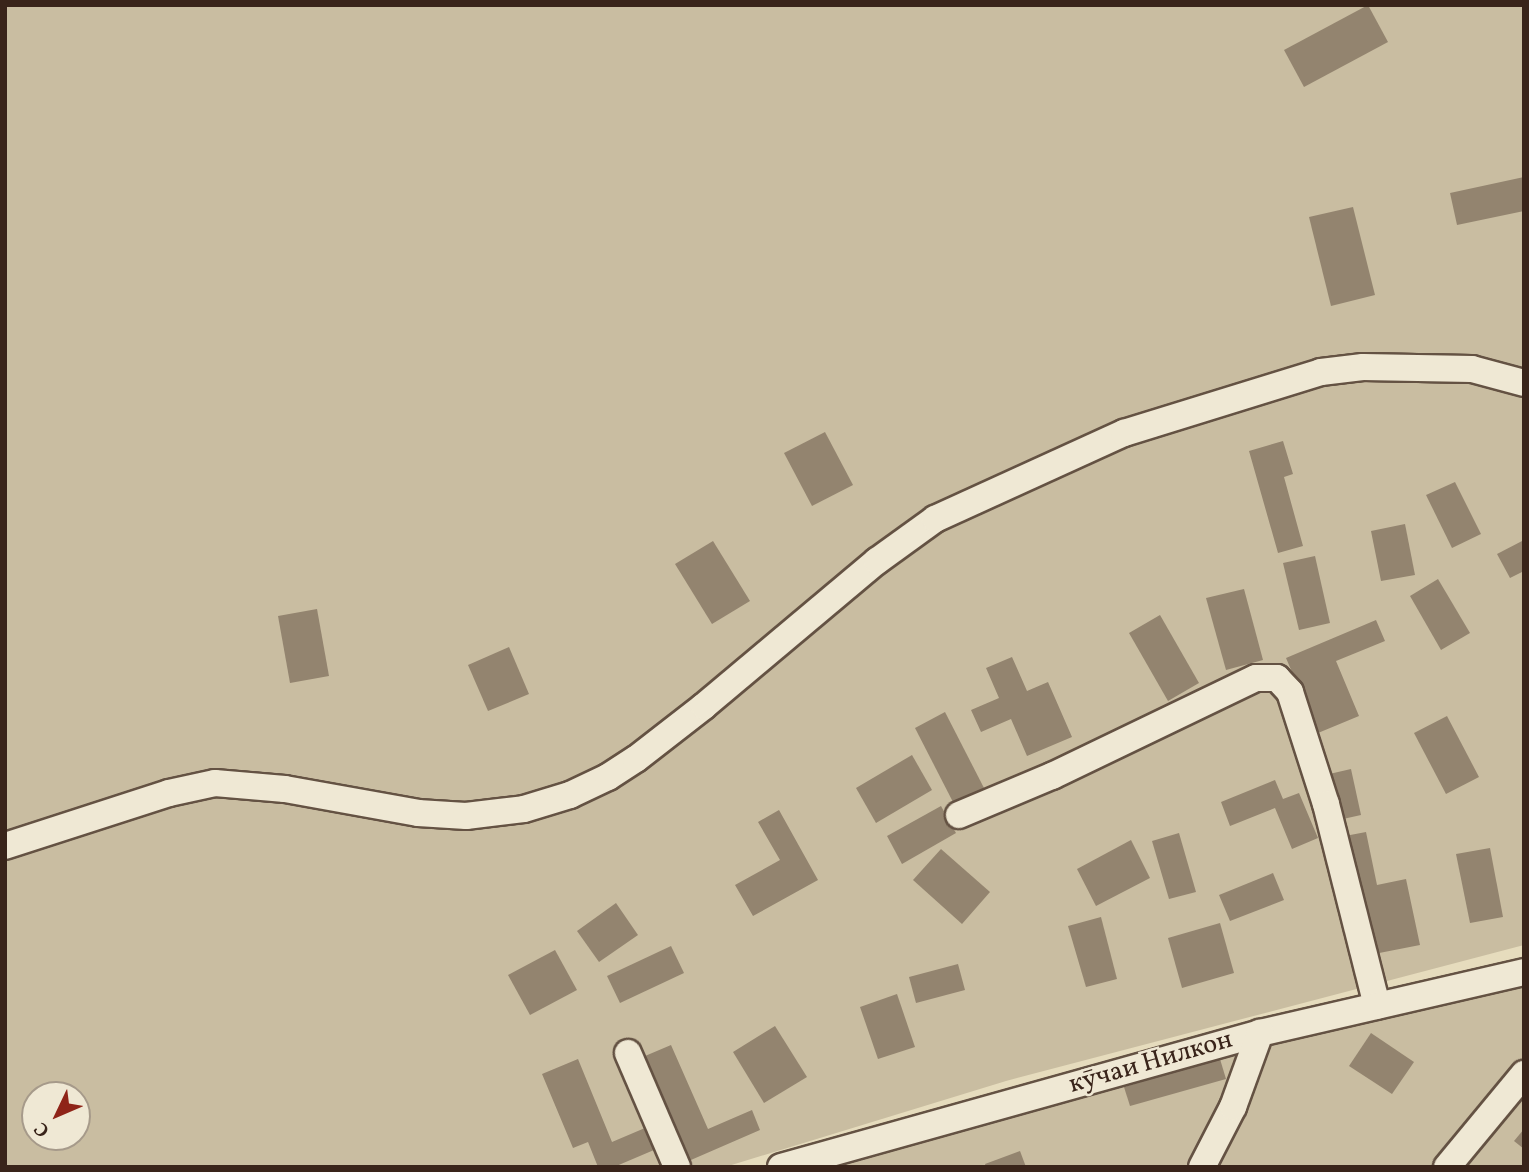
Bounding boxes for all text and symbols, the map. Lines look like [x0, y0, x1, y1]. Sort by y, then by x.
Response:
street label: кӯчаи Нилкон [1066, 1025, 1236, 1101]
north arrow [21, 1081, 91, 1151]
text: С [29, 1116, 56, 1143]

